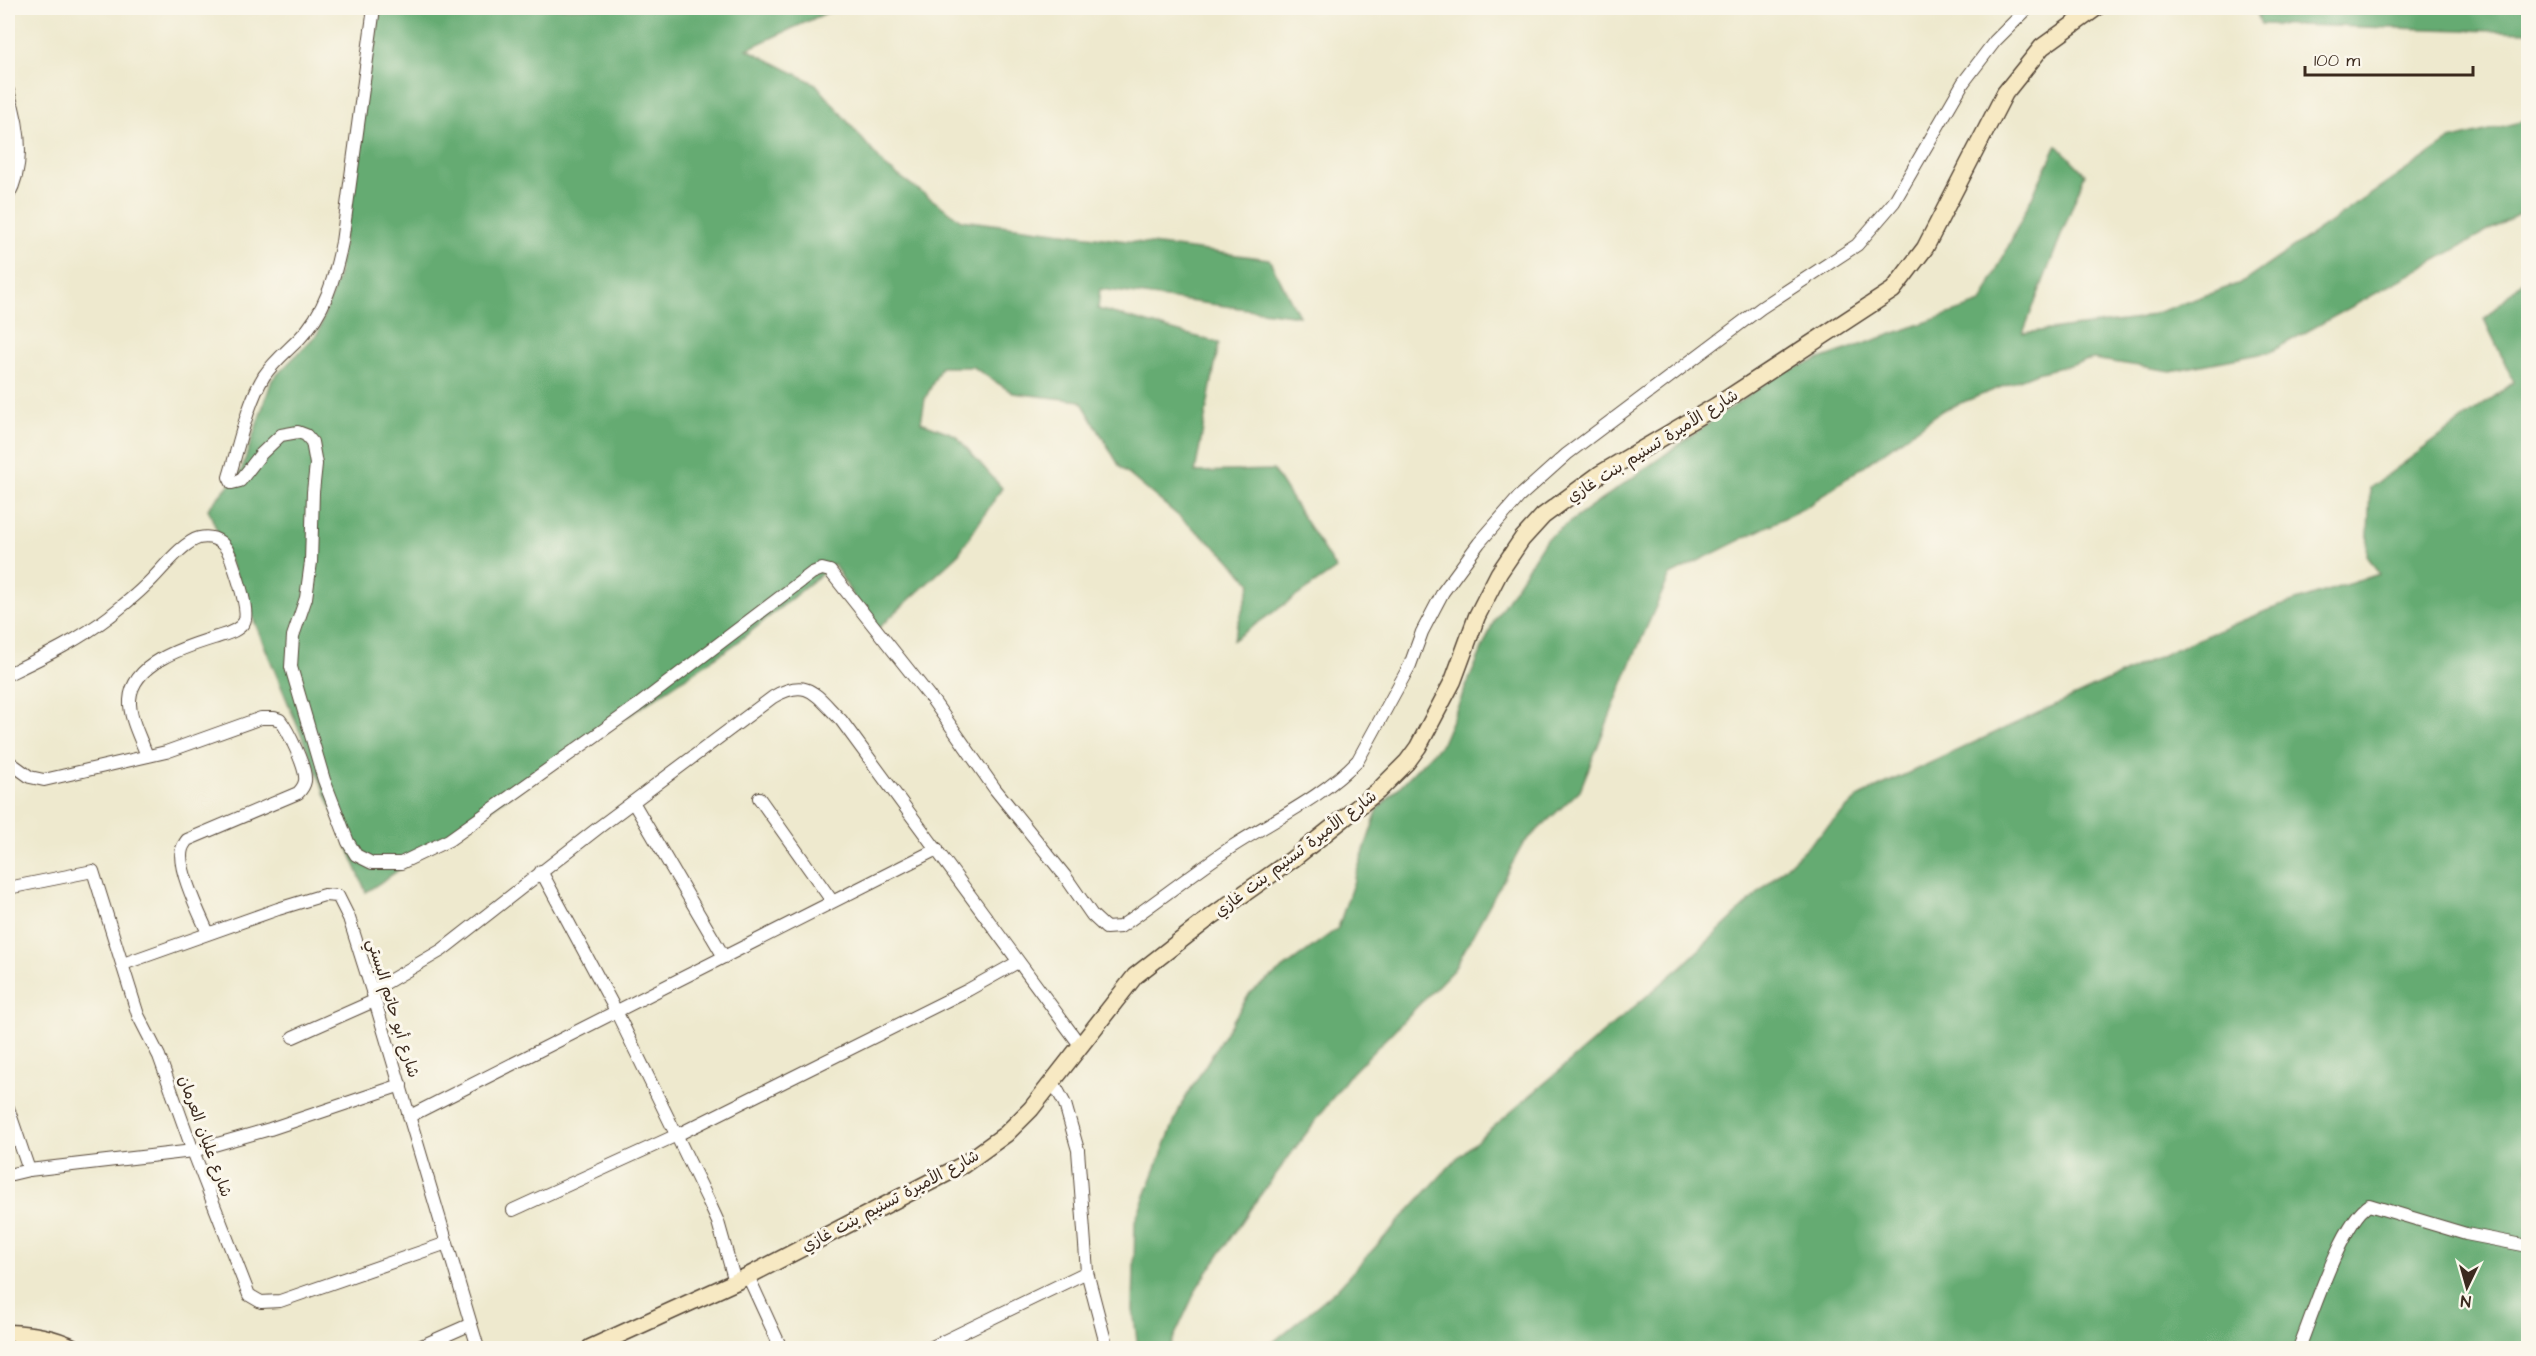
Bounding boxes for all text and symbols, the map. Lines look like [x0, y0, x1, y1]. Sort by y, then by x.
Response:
scale bar [2305, 39, 2473, 77]
text: 100 m [2314, 48, 2360, 73]
street label: شارع الأميرة تسنيم بنت غازي [1563, 384, 1743, 509]
street label: شارع الأميرة تسنيم بنت غازي [1210, 785, 1382, 923]
street label: شارع أبو حاتم البستي [359, 936, 425, 1081]
street label: شارع عليان العرمان [173, 1072, 237, 1200]
street label: شارع الأميرة تسنيم بنت غازي [798, 1145, 984, 1258]
north arrow [2437, 1257, 2497, 1317]
text: N [2460, 1290, 2472, 1312]

